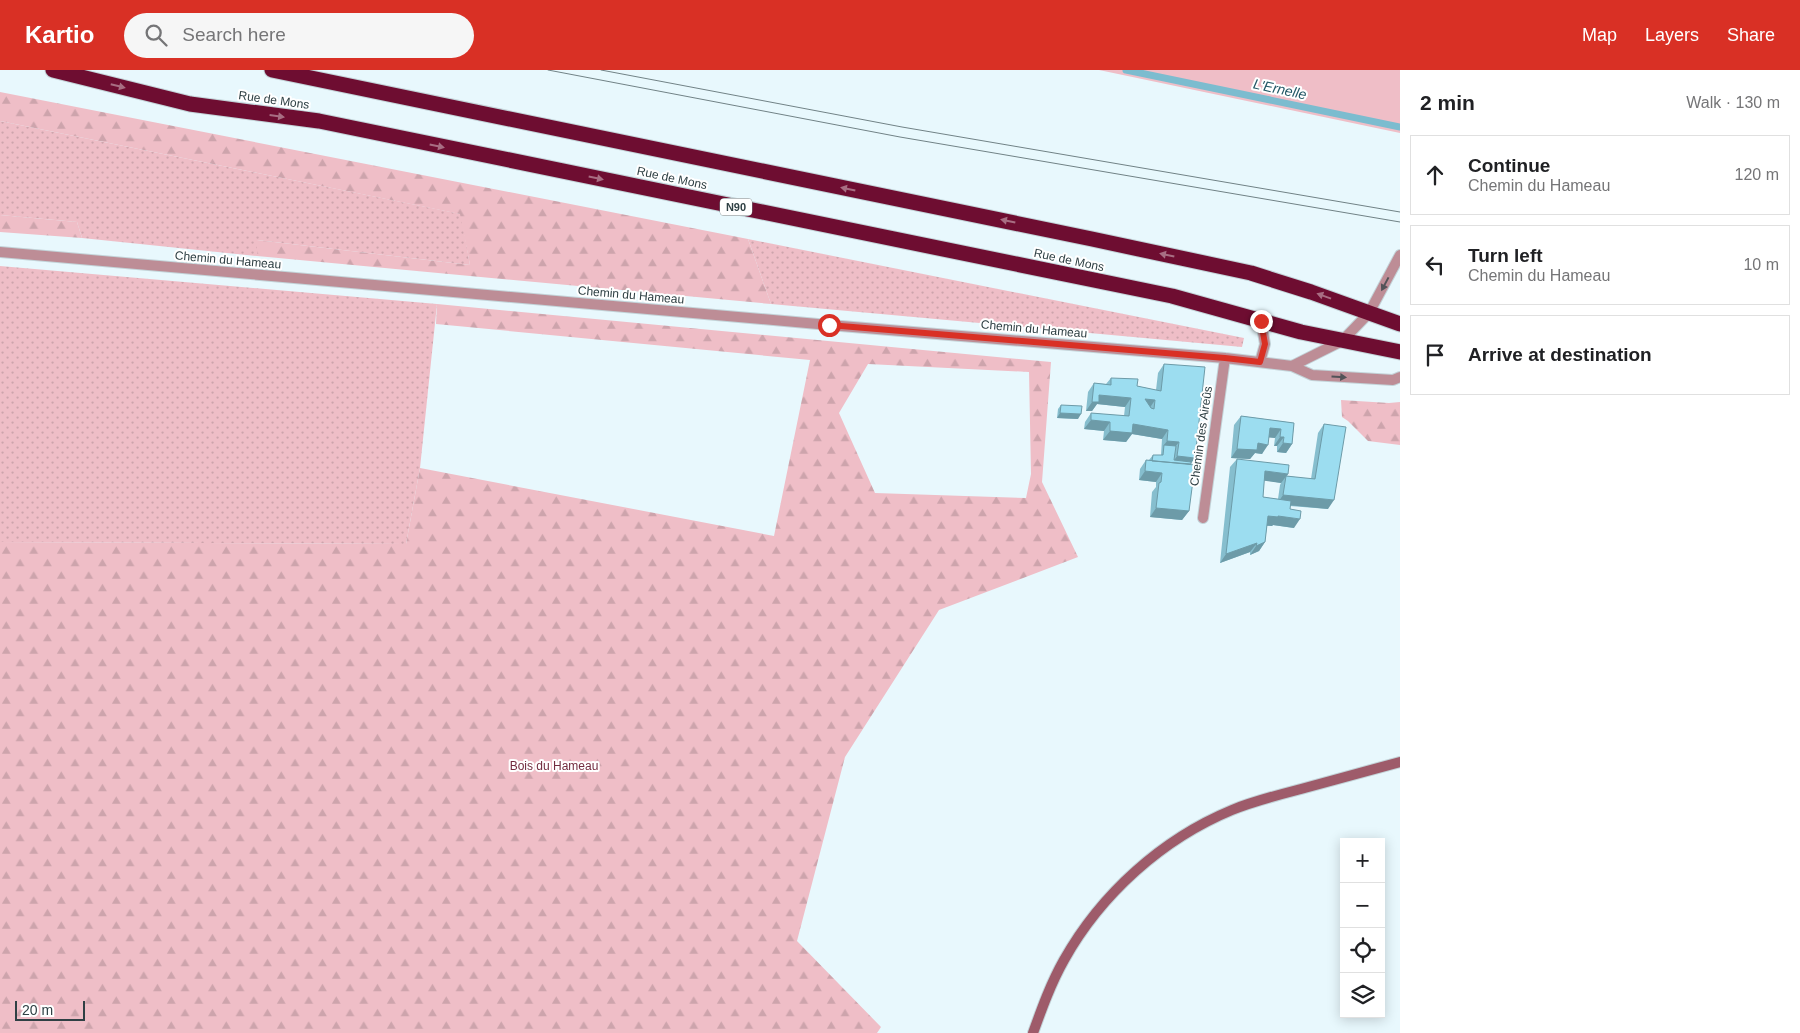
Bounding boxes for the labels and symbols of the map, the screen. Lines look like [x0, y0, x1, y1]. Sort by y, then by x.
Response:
water label: L'Ernelle [1252, 76, 1308, 102]
one-way arrow [110, 82, 125, 90]
street label: Rue de Mons [238, 88, 310, 112]
one-way arrow [269, 112, 285, 120]
one-way arrow [429, 142, 445, 150]
street label: Rue de Mons [636, 164, 708, 192]
one-way arrow [588, 174, 603, 182]
one-way arrow [840, 184, 856, 192]
road number: N90 [720, 198, 752, 216]
one-way arrow [999, 217, 1015, 225]
street label: Rue de Mons [1033, 246, 1105, 274]
street label: Chemin du Hameau [174, 248, 282, 272]
one-way arrow [1159, 251, 1174, 259]
one-way arrow [1381, 276, 1389, 291]
street label: Chemin du Hameau [577, 283, 685, 307]
one-way arrow [1316, 292, 1331, 300]
route end [1250, 310, 1273, 333]
route start [818, 314, 841, 337]
street label: Chemin du Hameau [980, 317, 1088, 341]
one-way arrow [1331, 373, 1347, 381]
street label: Chemin des Aireûs [1187, 385, 1215, 487]
park label: Bois du Hameau [510, 759, 598, 773]
scale bar [15, 998, 85, 1021]

